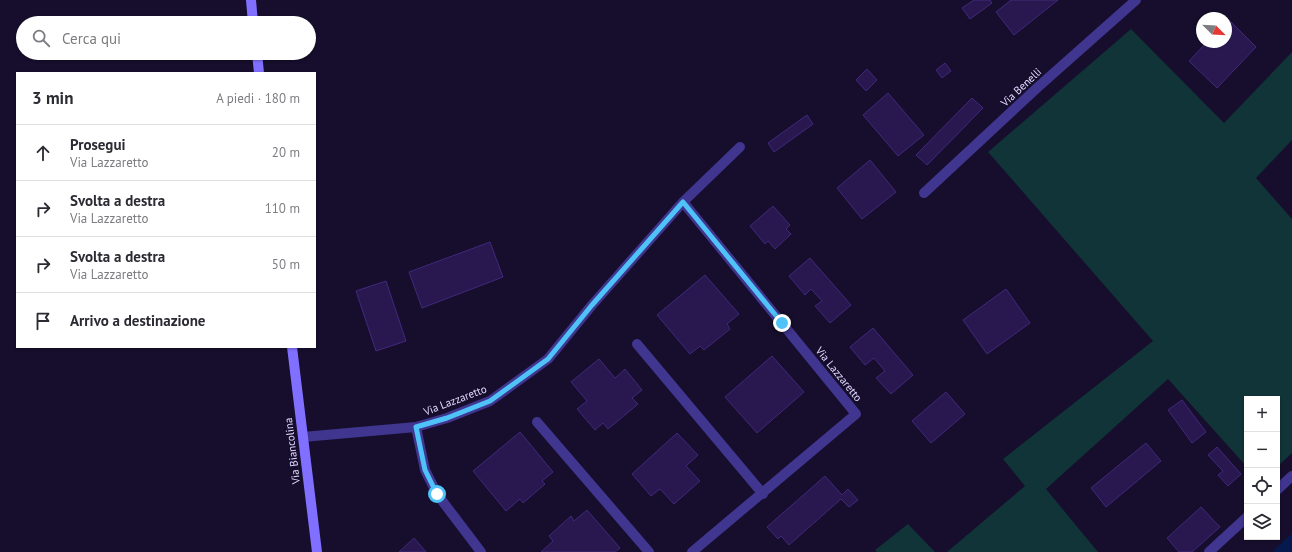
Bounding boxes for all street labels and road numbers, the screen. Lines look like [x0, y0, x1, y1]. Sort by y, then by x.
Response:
street label: Via Benelli [997, 65, 1044, 110]
street label: Via Lazzaretto [812, 343, 865, 404]
street label: Via Lazzaretto [421, 382, 489, 419]
street label: Via Biancolina [281, 417, 303, 486]

